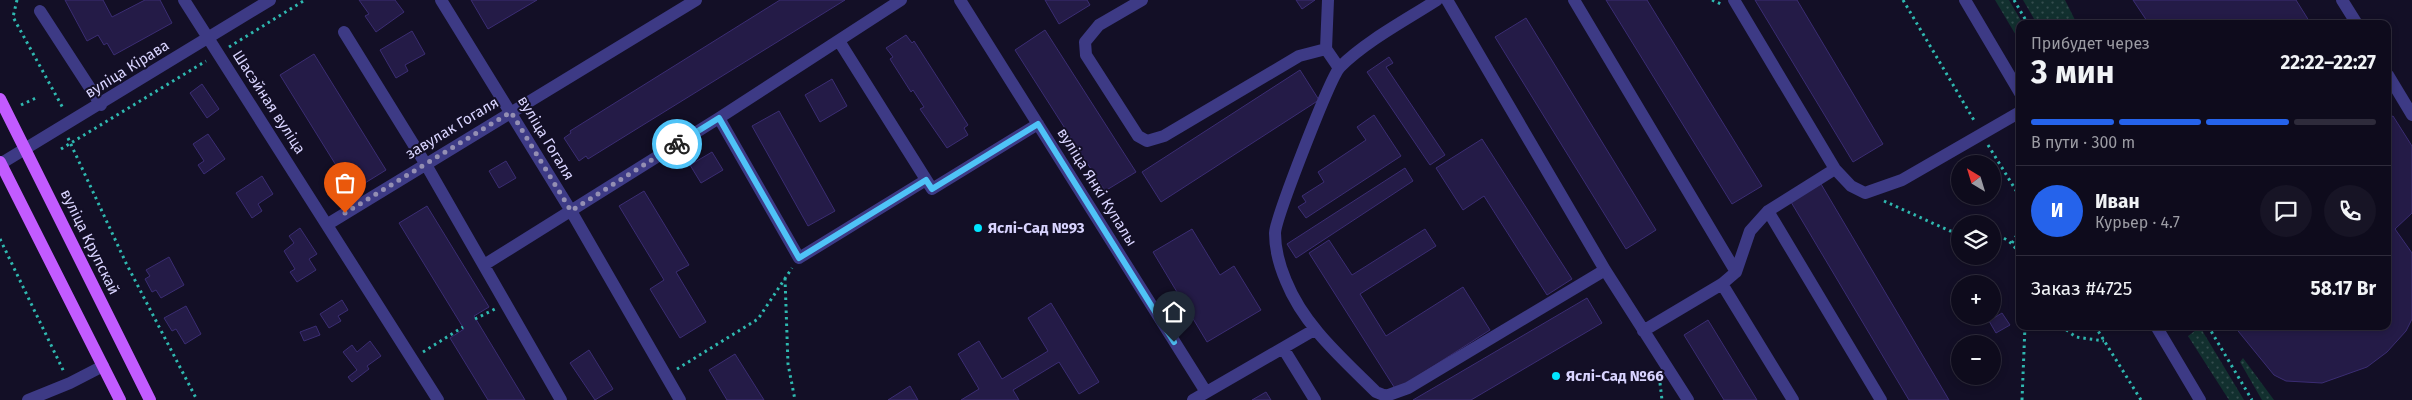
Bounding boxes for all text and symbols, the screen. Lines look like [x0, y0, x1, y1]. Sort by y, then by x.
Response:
text: Прибудет через [2031, 34, 2150, 53]
street label: вуліца Кірава [82, 36, 172, 102]
street label: Шасэйная вуліца [229, 47, 309, 157]
text: 22:22–22:27 [2280, 51, 2376, 74]
text: 3 мин [2031, 53, 2114, 91]
street label: завулак Гогаля [402, 93, 502, 163]
street label: вуліца Гогаля [514, 93, 578, 183]
courier [652, 119, 702, 169]
street label: вуліца Янкі Купалы [1053, 125, 1141, 249]
icon: bike [663, 130, 691, 158]
text: В пути · 300 m [2031, 133, 2135, 152]
north arrow [1951, 155, 2001, 205]
map controls [1951, 155, 2001, 385]
pin [324, 162, 366, 213]
icon: bag [331, 169, 359, 197]
button: chat [2260, 185, 2312, 237]
button: phone [2324, 185, 2376, 237]
street label: вуліца Крупскай [57, 186, 123, 298]
text: Иван [2095, 190, 2140, 213]
text: И [2051, 199, 2063, 222]
text: Курьер · 4.7 [2095, 213, 2180, 232]
button: layers [1951, 215, 2001, 265]
place label: Яслі-Сад №93 [988, 219, 1085, 237]
marker: Яслі-Сад №93 [972, 222, 984, 234]
button: + [1951, 275, 2001, 325]
text: Заказ #4725 [2031, 277, 2132, 300]
text: 58.17 Br [2311, 277, 2376, 300]
pin [1153, 291, 1195, 342]
icon: home [1160, 298, 1188, 326]
button: − [1951, 335, 2001, 385]
place label: Яслі-Сад №66 [1566, 367, 1664, 385]
marker: Яслі-Сад №66 [1550, 370, 1562, 382]

